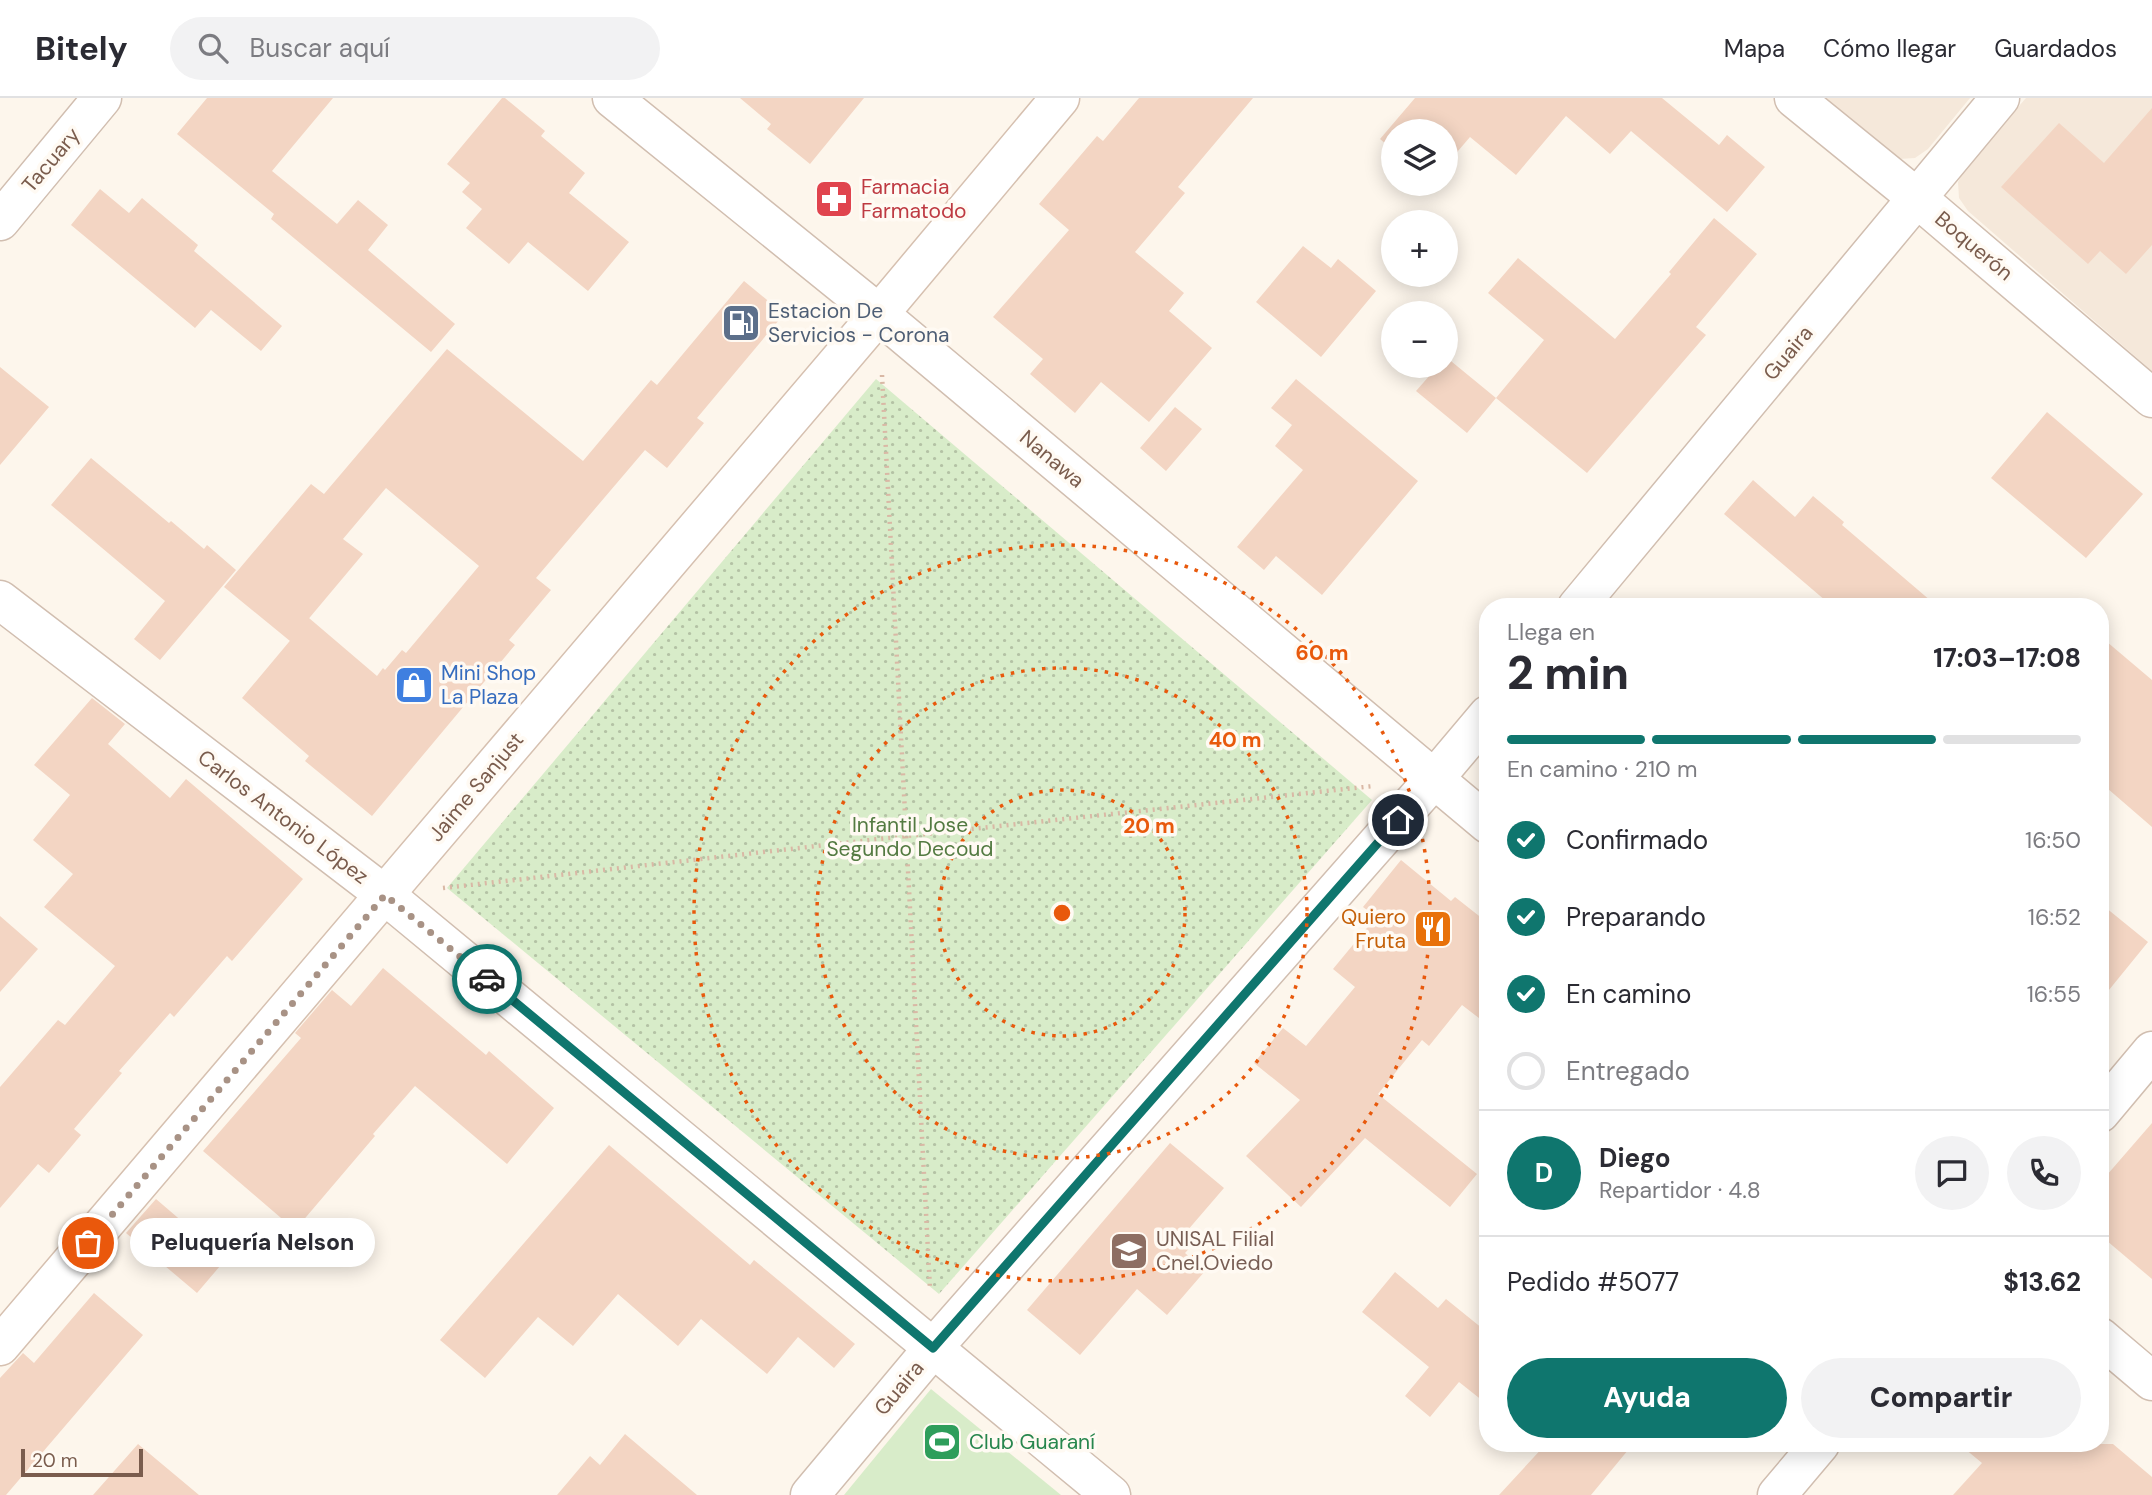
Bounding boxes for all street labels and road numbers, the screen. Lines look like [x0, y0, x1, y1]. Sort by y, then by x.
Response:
street label: Tacuary [16, 121, 87, 198]
street label: Boquerón [1929, 205, 2019, 287]
street label: Guaira [1757, 320, 1819, 386]
street label: Nanawa [1014, 424, 1090, 494]
street label: Jaime Sanjust [422, 727, 530, 847]
street label: Carlos Antonio López [192, 744, 374, 890]
street label: Guaira [868, 1355, 930, 1421]

